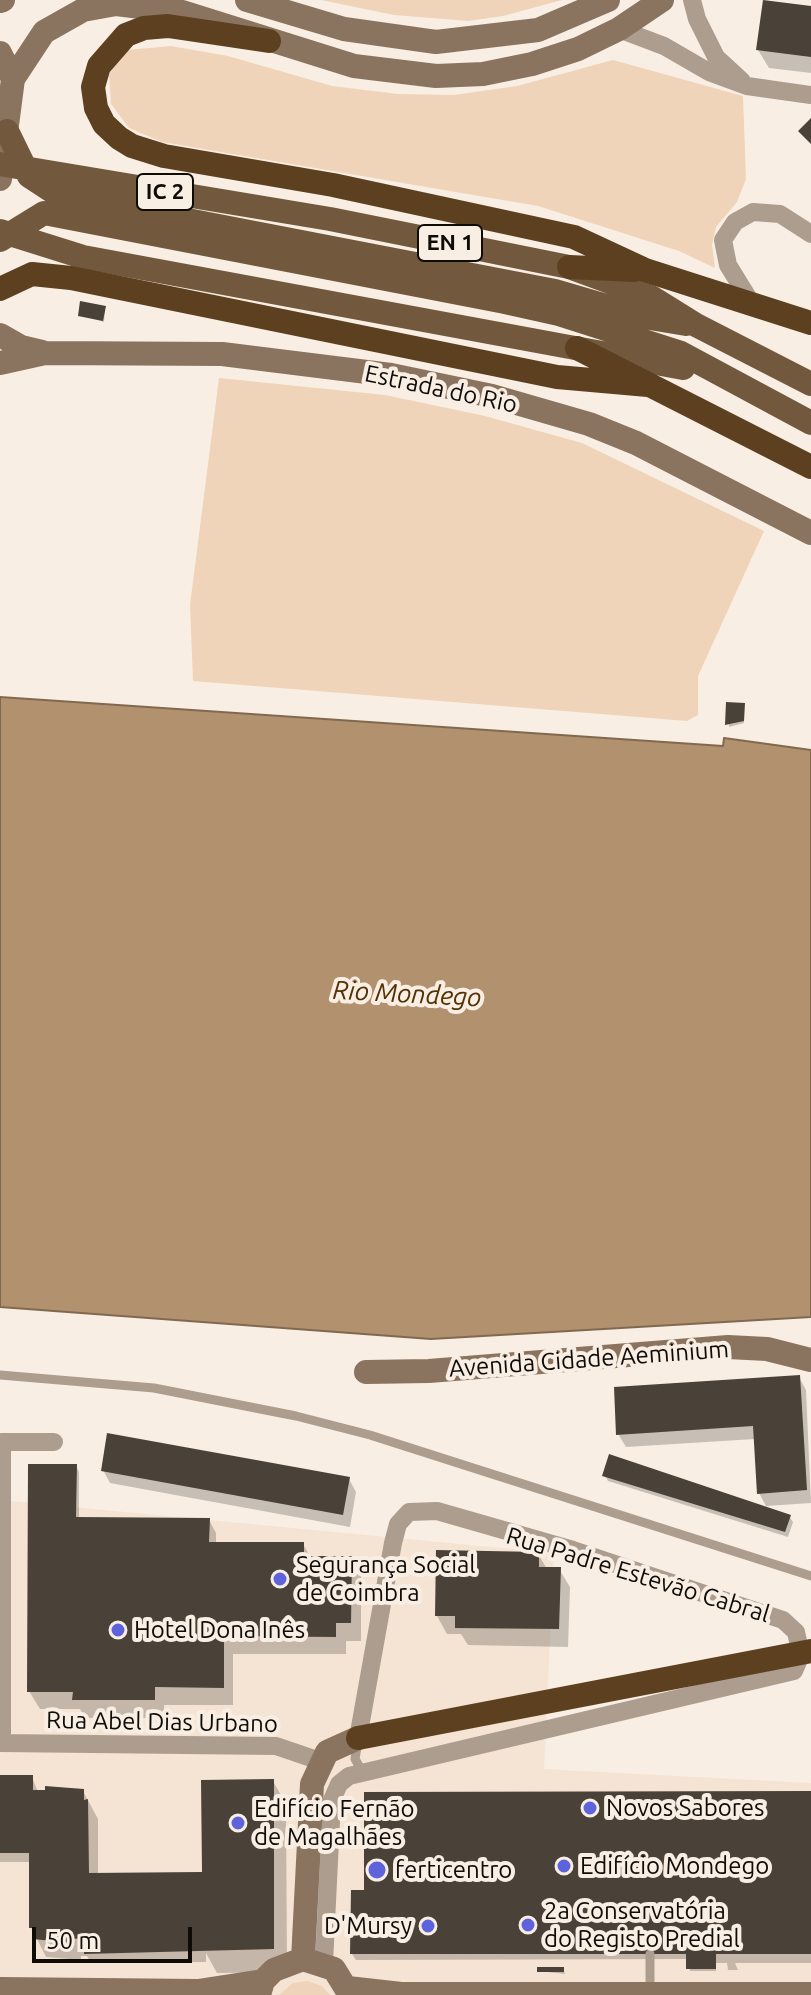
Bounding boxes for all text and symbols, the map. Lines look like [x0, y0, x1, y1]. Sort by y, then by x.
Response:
road number: IC 2 [137, 174, 193, 210]
road number: EN 1 [418, 225, 482, 261]
street label: Estrada do Rio [362, 359, 520, 419]
water label: Rio Mondego [332, 975, 482, 1013]
street label: Avenida Cidade Aeminium [448, 1335, 730, 1383]
street label: Rua Padre Estevão Cabral [503, 1521, 773, 1629]
place label: Segurança Social de Coimbra [296, 1551, 476, 1607]
marker: Segurança Social de Coimbra [271, 1570, 289, 1588]
place label: Hotel Dona Inês [134, 1616, 305, 1644]
marker: Hotel Dona Inês [109, 1621, 127, 1639]
street label: Rua Abel Dias Urbano [46, 1706, 278, 1738]
place label: Novos Sabores [606, 1794, 764, 1822]
place label: Edifício Fernão de Magalhães [254, 1795, 415, 1851]
marker: Novos Sabores [581, 1799, 599, 1817]
marker: Edifício Fernão de Magalhães [229, 1814, 247, 1832]
place label: Edifício Mondego [580, 1852, 769, 1880]
place label: ferticentro [395, 1856, 512, 1884]
marker: Edifício Mondego [555, 1857, 573, 1875]
marker: ferticentro [366, 1859, 388, 1881]
place label: 2a Conservatória do Registo Predial [544, 1897, 740, 1953]
scale bar [36, 1911, 196, 1961]
place label: D'Mursy [324, 1912, 412, 1940]
marker: 2a Conservatória do Registo Predial [519, 1916, 537, 1934]
marker: D'Mursy [419, 1917, 437, 1935]
text: 50 m [46, 1927, 99, 1954]

